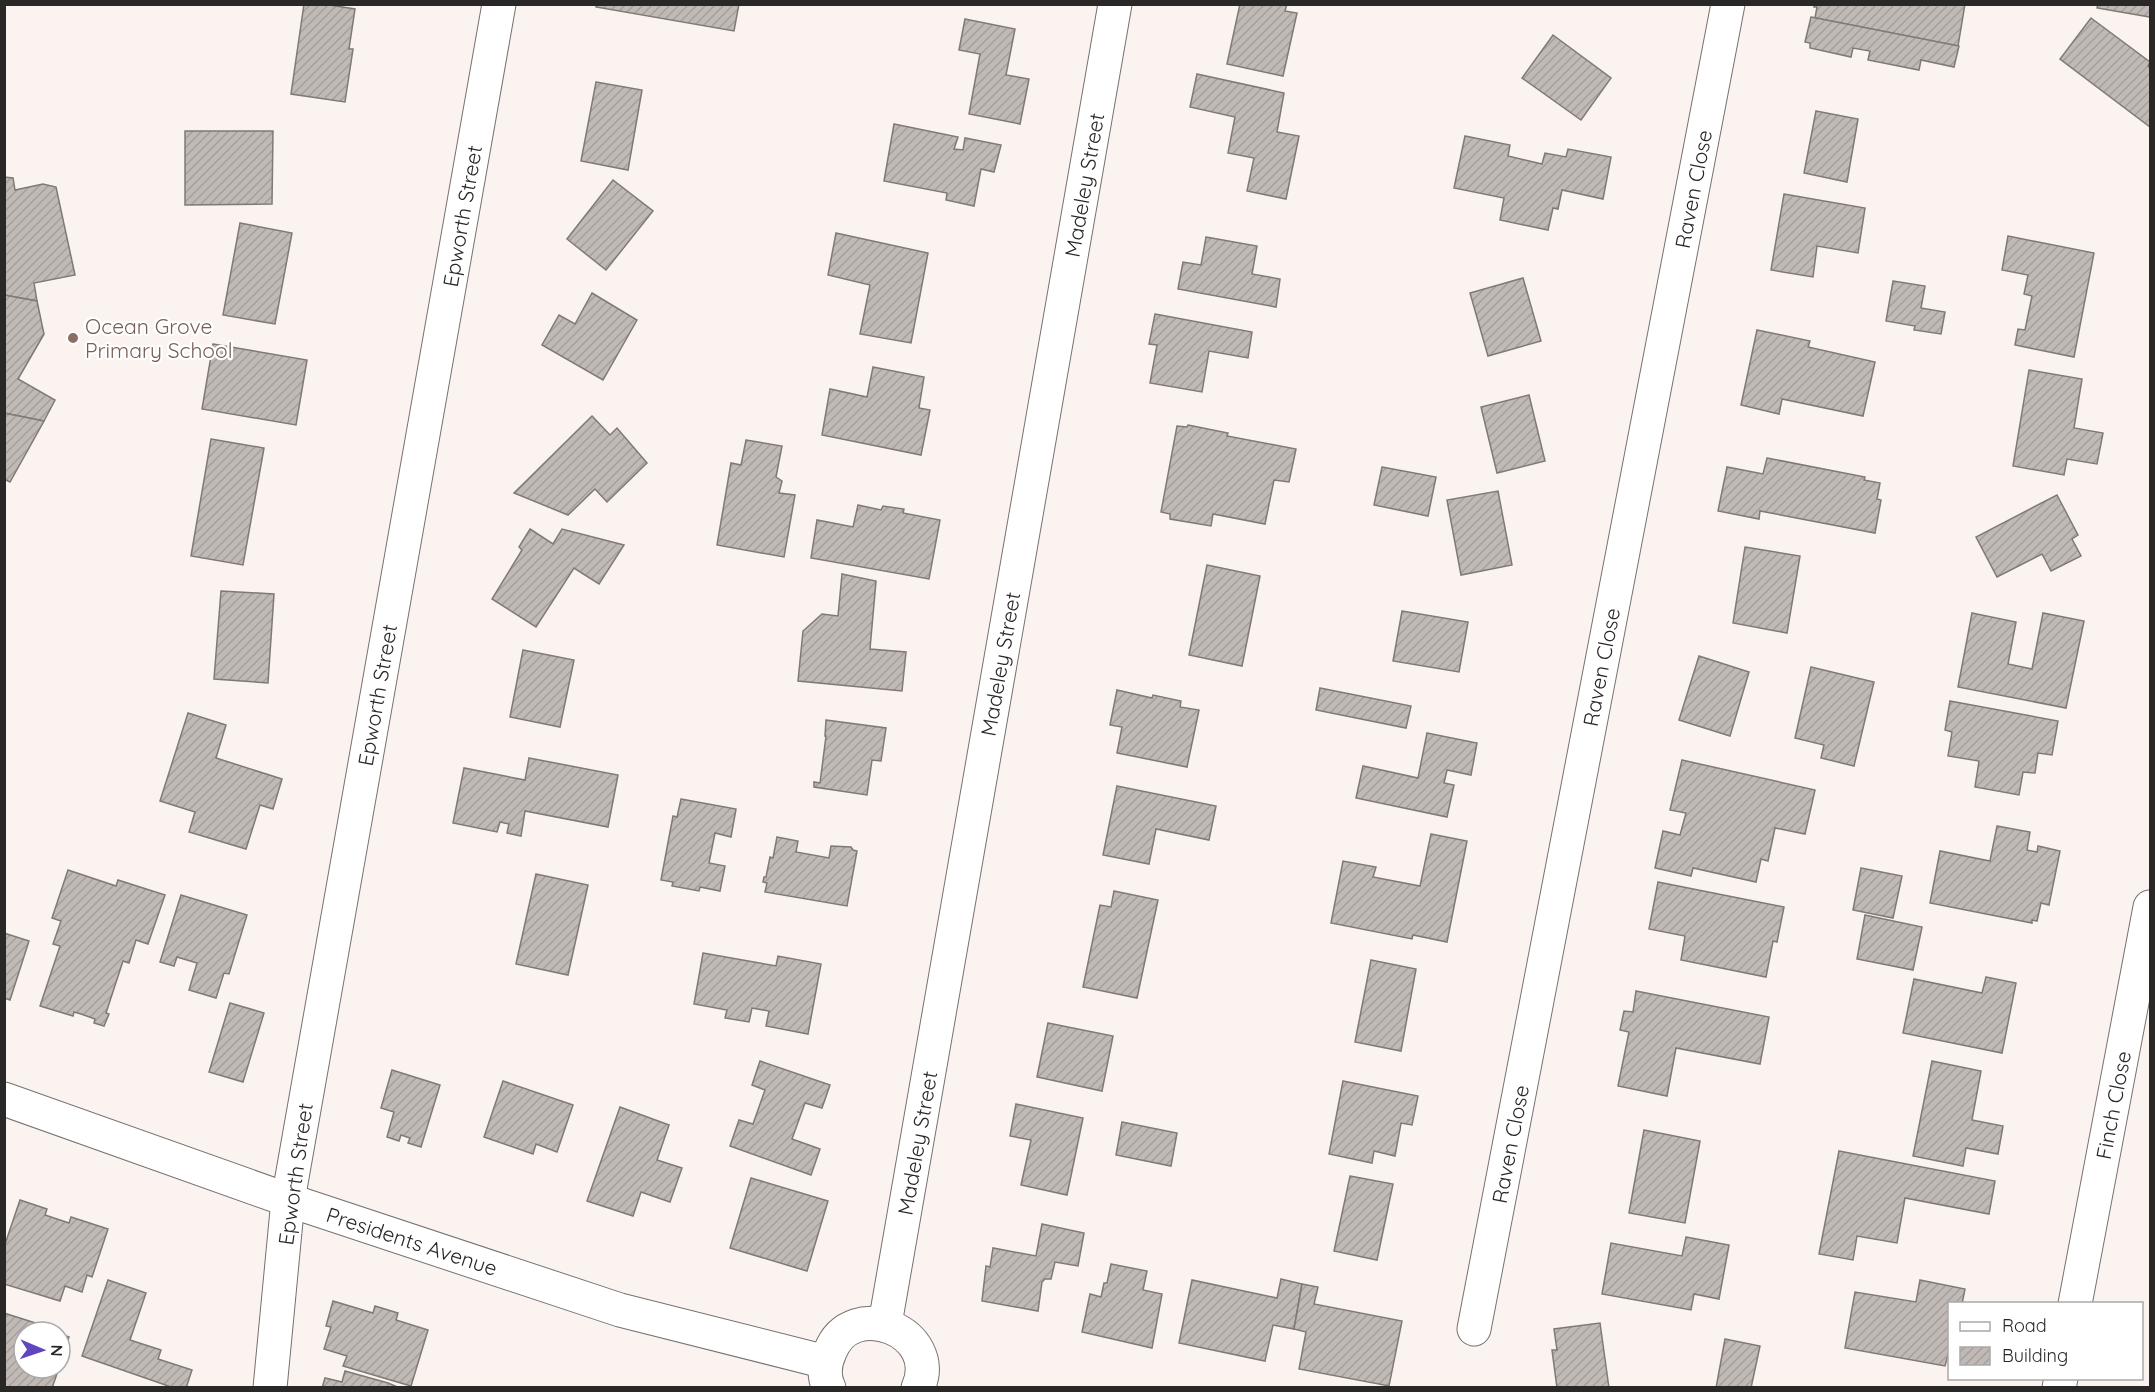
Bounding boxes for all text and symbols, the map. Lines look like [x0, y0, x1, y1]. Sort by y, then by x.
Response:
street label: Madeley Street [1059, 111, 1109, 259]
street label: Raven Close [1669, 128, 1717, 250]
street label: Epworth Street [437, 143, 487, 289]
place label: Ocean Grove Primary School [85, 313, 233, 363]
marker: Ocean Grove Primary School [66, 331, 80, 345]
street label: Madeley Street [975, 590, 1025, 738]
street label: Raven Close [1577, 606, 1625, 728]
street label: Epworth Street [352, 622, 402, 768]
street label: Finch Close [2090, 1049, 2136, 1161]
street label: Madeley Street [892, 1069, 942, 1217]
street label: Raven Close [1486, 1083, 1534, 1205]
street label: Epworth Street [272, 1101, 318, 1247]
street label: Presidents Avenue [323, 1201, 501, 1281]
legend [1948, 1302, 2143, 1380]
text: Road [2002, 1314, 2047, 1337]
north arrow [12, 1320, 72, 1380]
text: N [47, 1344, 67, 1357]
text: Building [2002, 1344, 2068, 1367]

